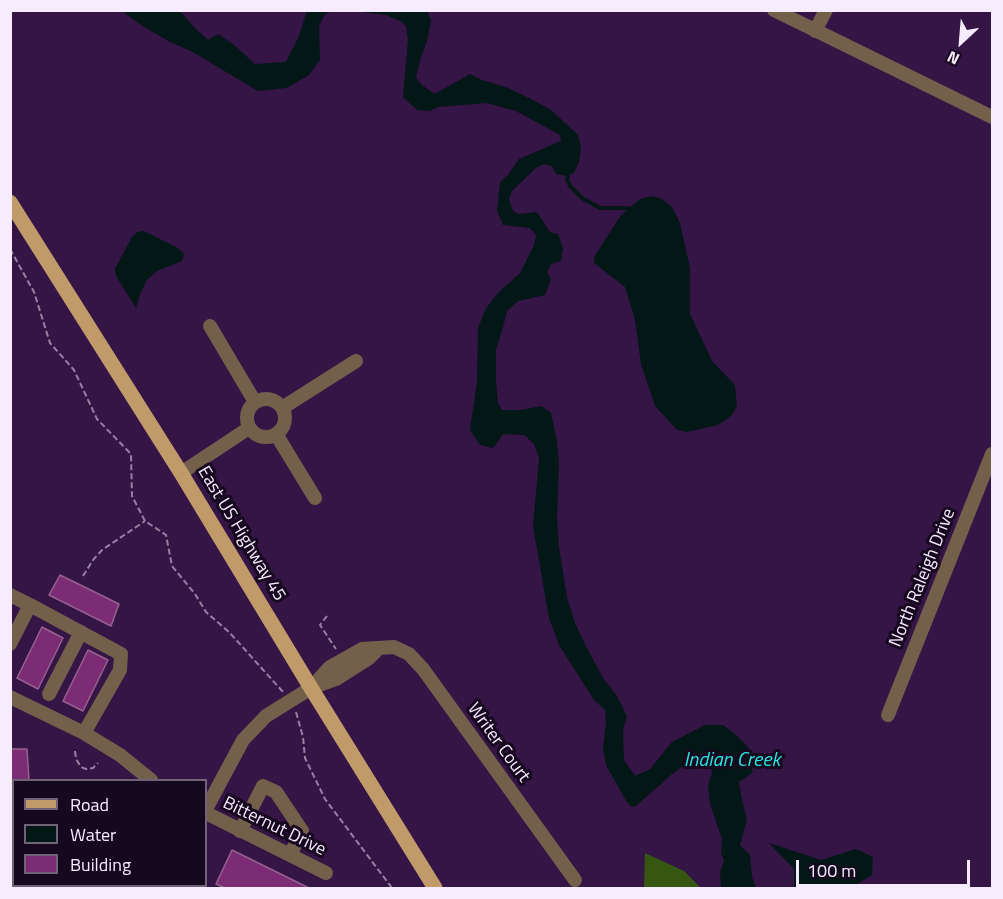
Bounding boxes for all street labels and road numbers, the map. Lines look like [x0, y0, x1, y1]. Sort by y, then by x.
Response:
street label: East US Highway 45 [192, 463, 290, 605]
street label: North Raleigh Drive [885, 506, 961, 650]
street label: Writer Court [462, 699, 534, 787]
street label: Bitternut Drive [219, 793, 329, 861]

